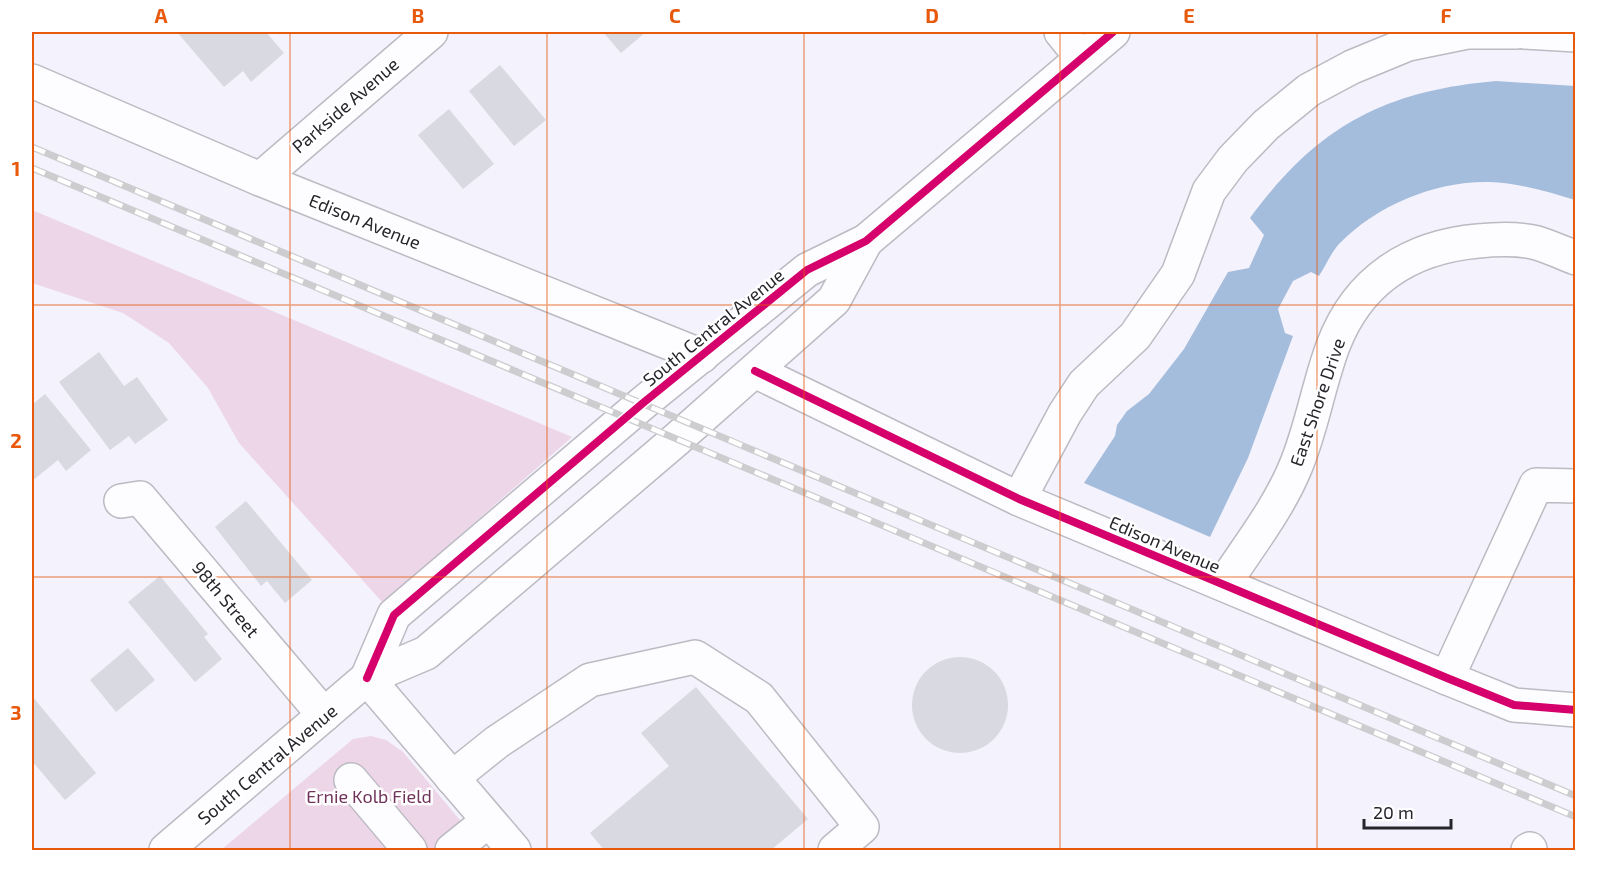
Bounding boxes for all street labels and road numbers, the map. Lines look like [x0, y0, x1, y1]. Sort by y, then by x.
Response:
street label: Parkside Avenue [287, 53, 403, 157]
street label: Edison Avenue [306, 189, 424, 253]
street label: South Central Avenue [638, 263, 788, 391]
street label: East Shore Drive [1285, 335, 1349, 469]
street label: Edison Avenue [1106, 511, 1224, 577]
street label: 98th Street [188, 556, 264, 642]
street label: South Central Avenue [193, 699, 341, 829]

